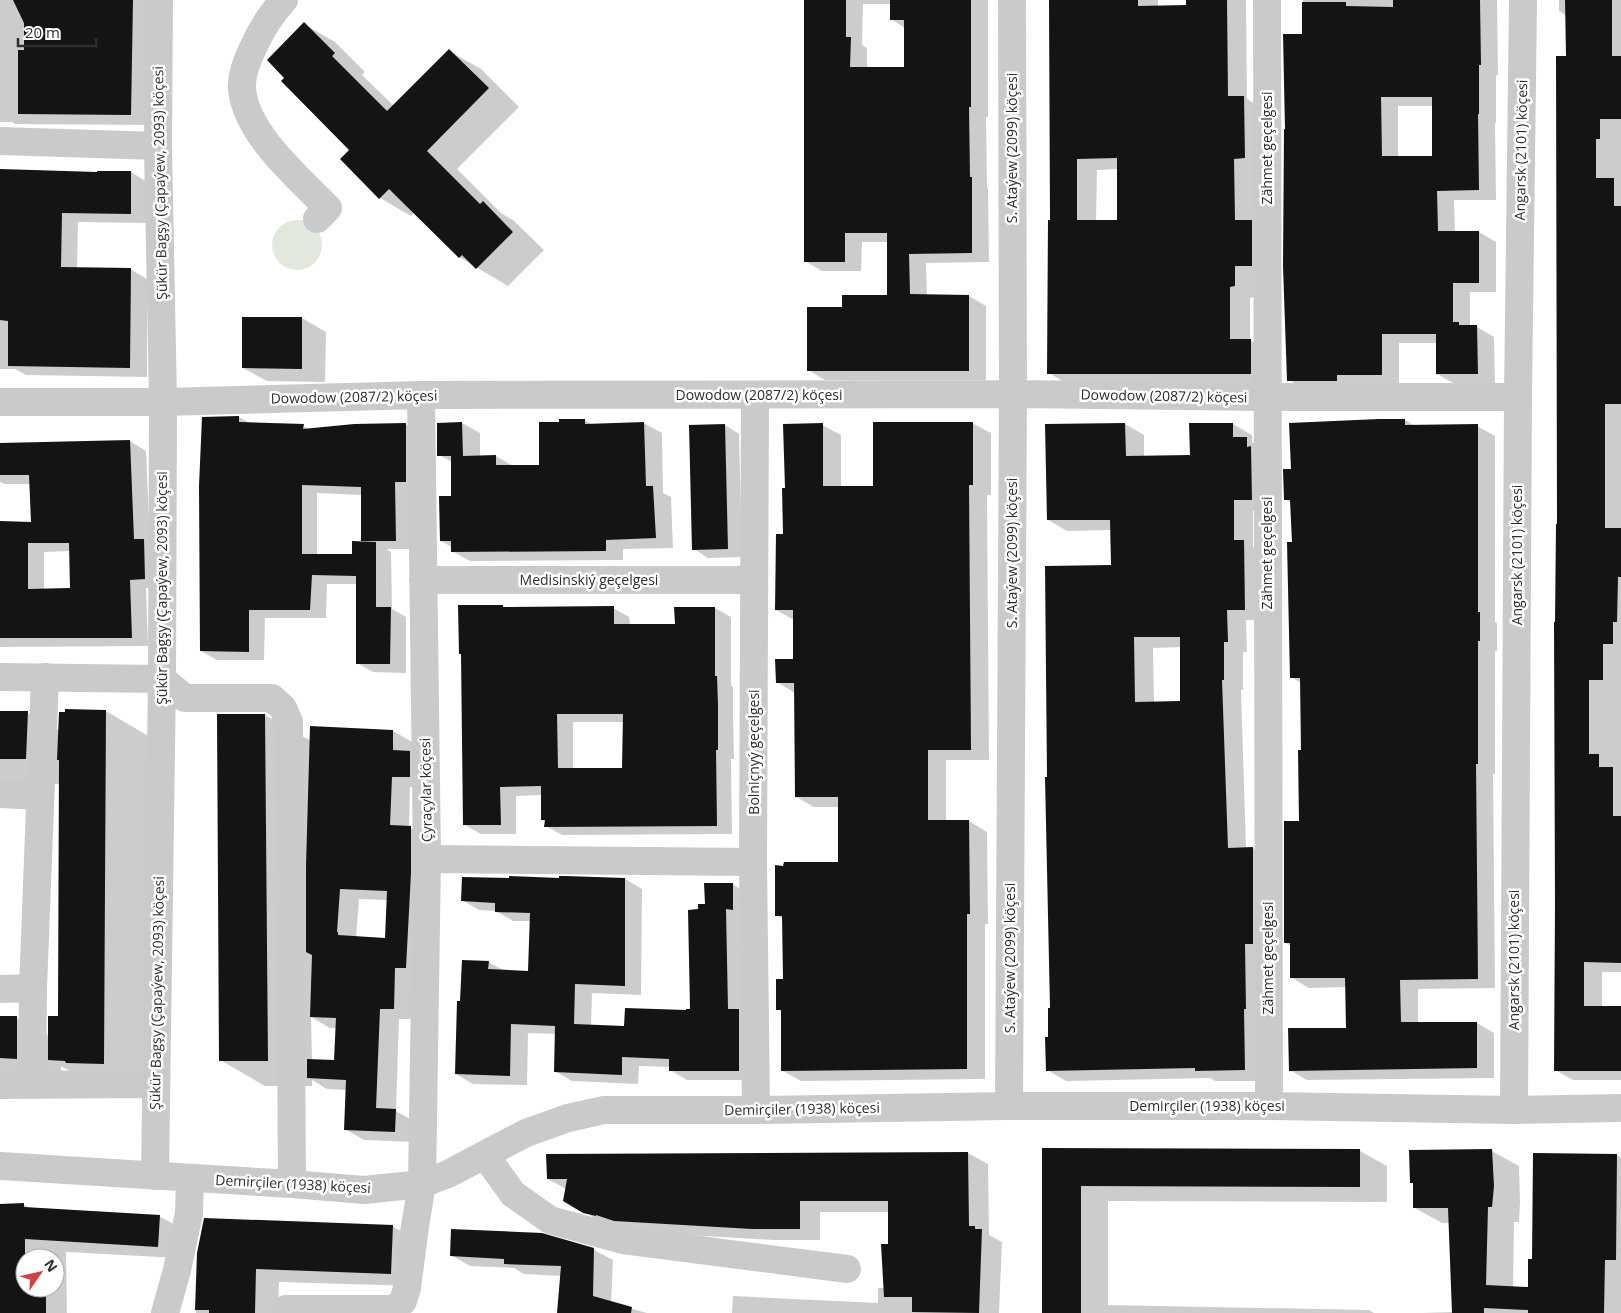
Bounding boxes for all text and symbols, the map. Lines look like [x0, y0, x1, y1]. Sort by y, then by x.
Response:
scale bar [18, 15, 95, 47]
text: 20 m [25, 22, 60, 42]
street label: Şükür Bagşy (Çapaýew, 2093) köçesi [148, 66, 171, 300]
street label: S. Ataýew (2099) köçesi [1002, 73, 1021, 223]
street label: Angarsk (2101) köçesi [1510, 80, 1531, 220]
street label: Zähmet geçelgesi [1257, 91, 1276, 205]
street label: Dowodow (2087/2) köçesi [676, 385, 842, 404]
street label: Dowodow (2087/2) köçesi [1080, 385, 1248, 406]
street label: Dowodow (2087/2) köçesi [270, 386, 438, 407]
street label: Şükür Bagşy (Çapaýew, 2093) köçesi [152, 471, 171, 705]
street label: S. Ataýew (2099) köçesi [1002, 478, 1021, 628]
street label: Angarsk (2101) köçesi [1507, 485, 1526, 625]
street label: Zähmet geçelgesi [1257, 496, 1276, 610]
street label: Medisinskiý geçelgesi [520, 570, 658, 589]
street label: Bolniçnyý geçelgesi [744, 689, 763, 815]
street label: Çyraçylar köçesi [415, 738, 436, 842]
street label: Şükür Bagşy (Çapaýew, 2093) köçesi [145, 876, 168, 1110]
street label: S. Ataýew (2099) köçesi [1000, 883, 1019, 1033]
street label: Angarsk (2101) köçesi [1504, 890, 1523, 1030]
street label: Zähmet geçelgesi [1258, 901, 1277, 1015]
street label: Demirçiler (1938) köçesi [1129, 1096, 1285, 1115]
street label: Demirçiler (1938) köçesi [724, 1098, 880, 1119]
street label: Demirçiler (1938) köçesi [215, 1170, 371, 1197]
north arrow [15, 1248, 65, 1298]
text: N [40, 1255, 62, 1275]

